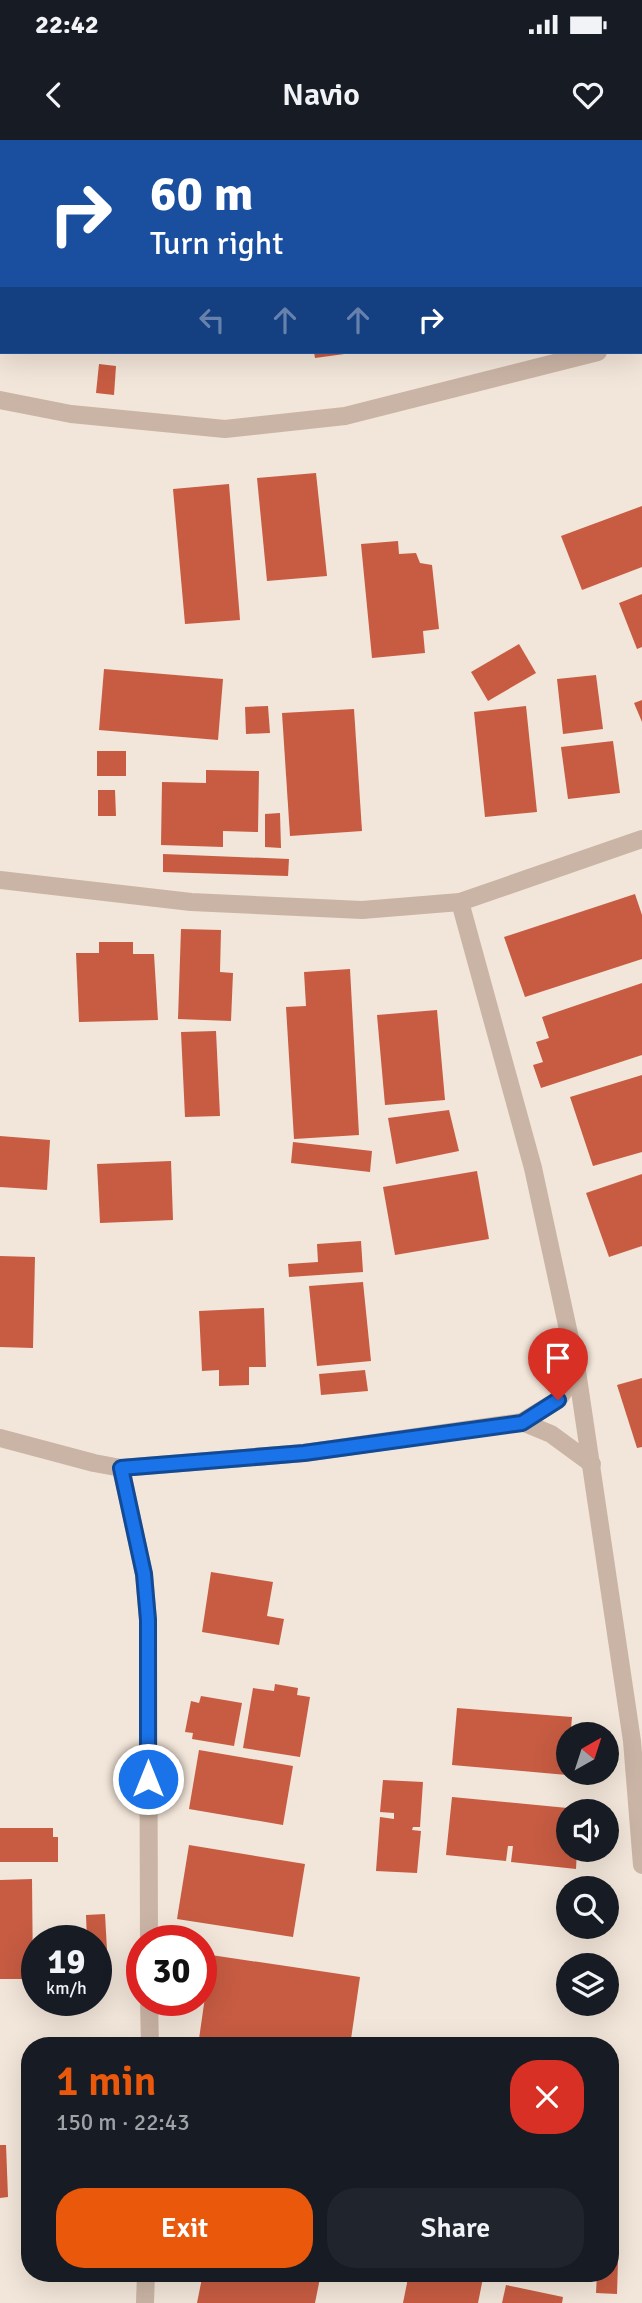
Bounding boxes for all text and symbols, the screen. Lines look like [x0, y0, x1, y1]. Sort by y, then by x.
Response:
text: 22:42 [35, 9, 99, 41]
text: Navio [282, 75, 360, 114]
icon: back [35, 76, 73, 114]
icon: heart [569, 76, 607, 114]
text: 60 m [150, 164, 253, 224]
icon: right [35, 168, 126, 259]
text: Turn right [150, 224, 283, 263]
icon: left [193, 301, 231, 339]
icon: ahead [266, 301, 304, 339]
icon: ahead [339, 301, 377, 339]
icon: right [412, 301, 450, 339]
pin [528, 1328, 588, 1400]
icon: arrive [539, 1339, 577, 1377]
north arrow [556, 1722, 620, 1785]
map controls [556, 1722, 619, 2016]
position arrow [111, 1742, 185, 1816]
button: sound [556, 1799, 619, 1862]
button: search [556, 1876, 619, 1939]
speed limit sign: 30 [126, 1925, 217, 2016]
text: 19 [48, 1940, 85, 1983]
button: layers [556, 1953, 619, 2016]
text: km/h [46, 1977, 87, 1999]
text: 1 min [56, 2056, 157, 2107]
button: close [510, 2060, 584, 2134]
text: 150 m · 22:43 [56, 2108, 190, 2137]
button: Exit [56, 2188, 313, 2268]
button: Share [327, 2188, 584, 2268]

